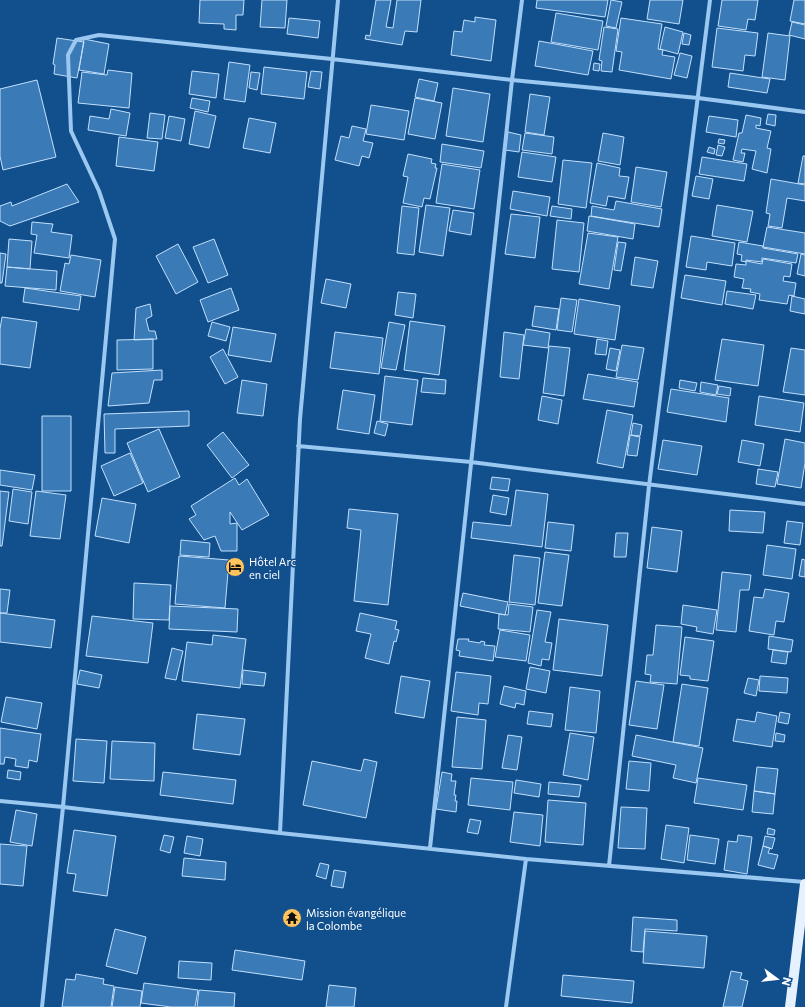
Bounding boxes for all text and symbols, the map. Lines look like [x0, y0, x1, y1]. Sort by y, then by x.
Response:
place label: Hôtel Arc en ciel [249, 555, 296, 581]
hotel icon: Hôtel Arc en ciel [224, 556, 246, 578]
place label: Mission évangélique la Colombe [306, 906, 406, 932]
temple icon: Mission évangélique la Colombe [281, 907, 303, 929]
north arrow [757, 959, 797, 999]
text: N [780, 976, 794, 987]

